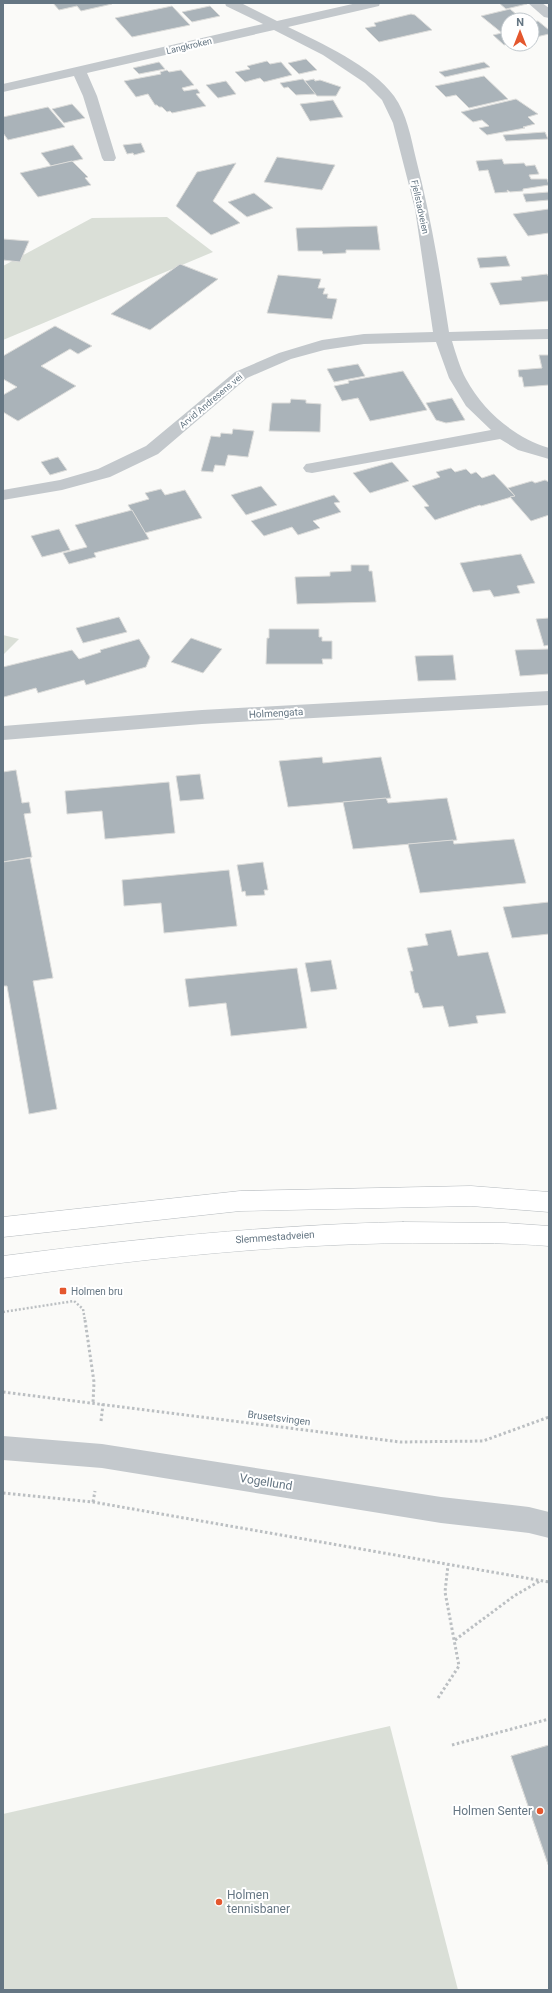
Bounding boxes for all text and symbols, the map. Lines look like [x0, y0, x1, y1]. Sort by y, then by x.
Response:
north arrow [500, 12, 540, 52]
text: N [516, 16, 524, 29]
street label: Langkroken [165, 36, 213, 56]
street label: Fjellstadveien [409, 179, 431, 235]
street label: Arvid Andresens vei [178, 372, 244, 430]
street label: Holmengata [248, 706, 304, 720]
street label: Slemmestadveien [235, 1229, 315, 1245]
marker: Holmen bru [58, 1286, 68, 1296]
place label: Holmen bru [71, 1286, 123, 1297]
street label: Brusetsvingen [247, 1409, 311, 1427]
street label: Vogellund [239, 1471, 293, 1493]
place label: Holmen Senter [453, 1804, 532, 1818]
marker: Holmen Senter [535, 1806, 545, 1816]
place label: Holmen tennisbaner [227, 1888, 290, 1916]
marker: Holmen tennisbaner [214, 1897, 224, 1907]

